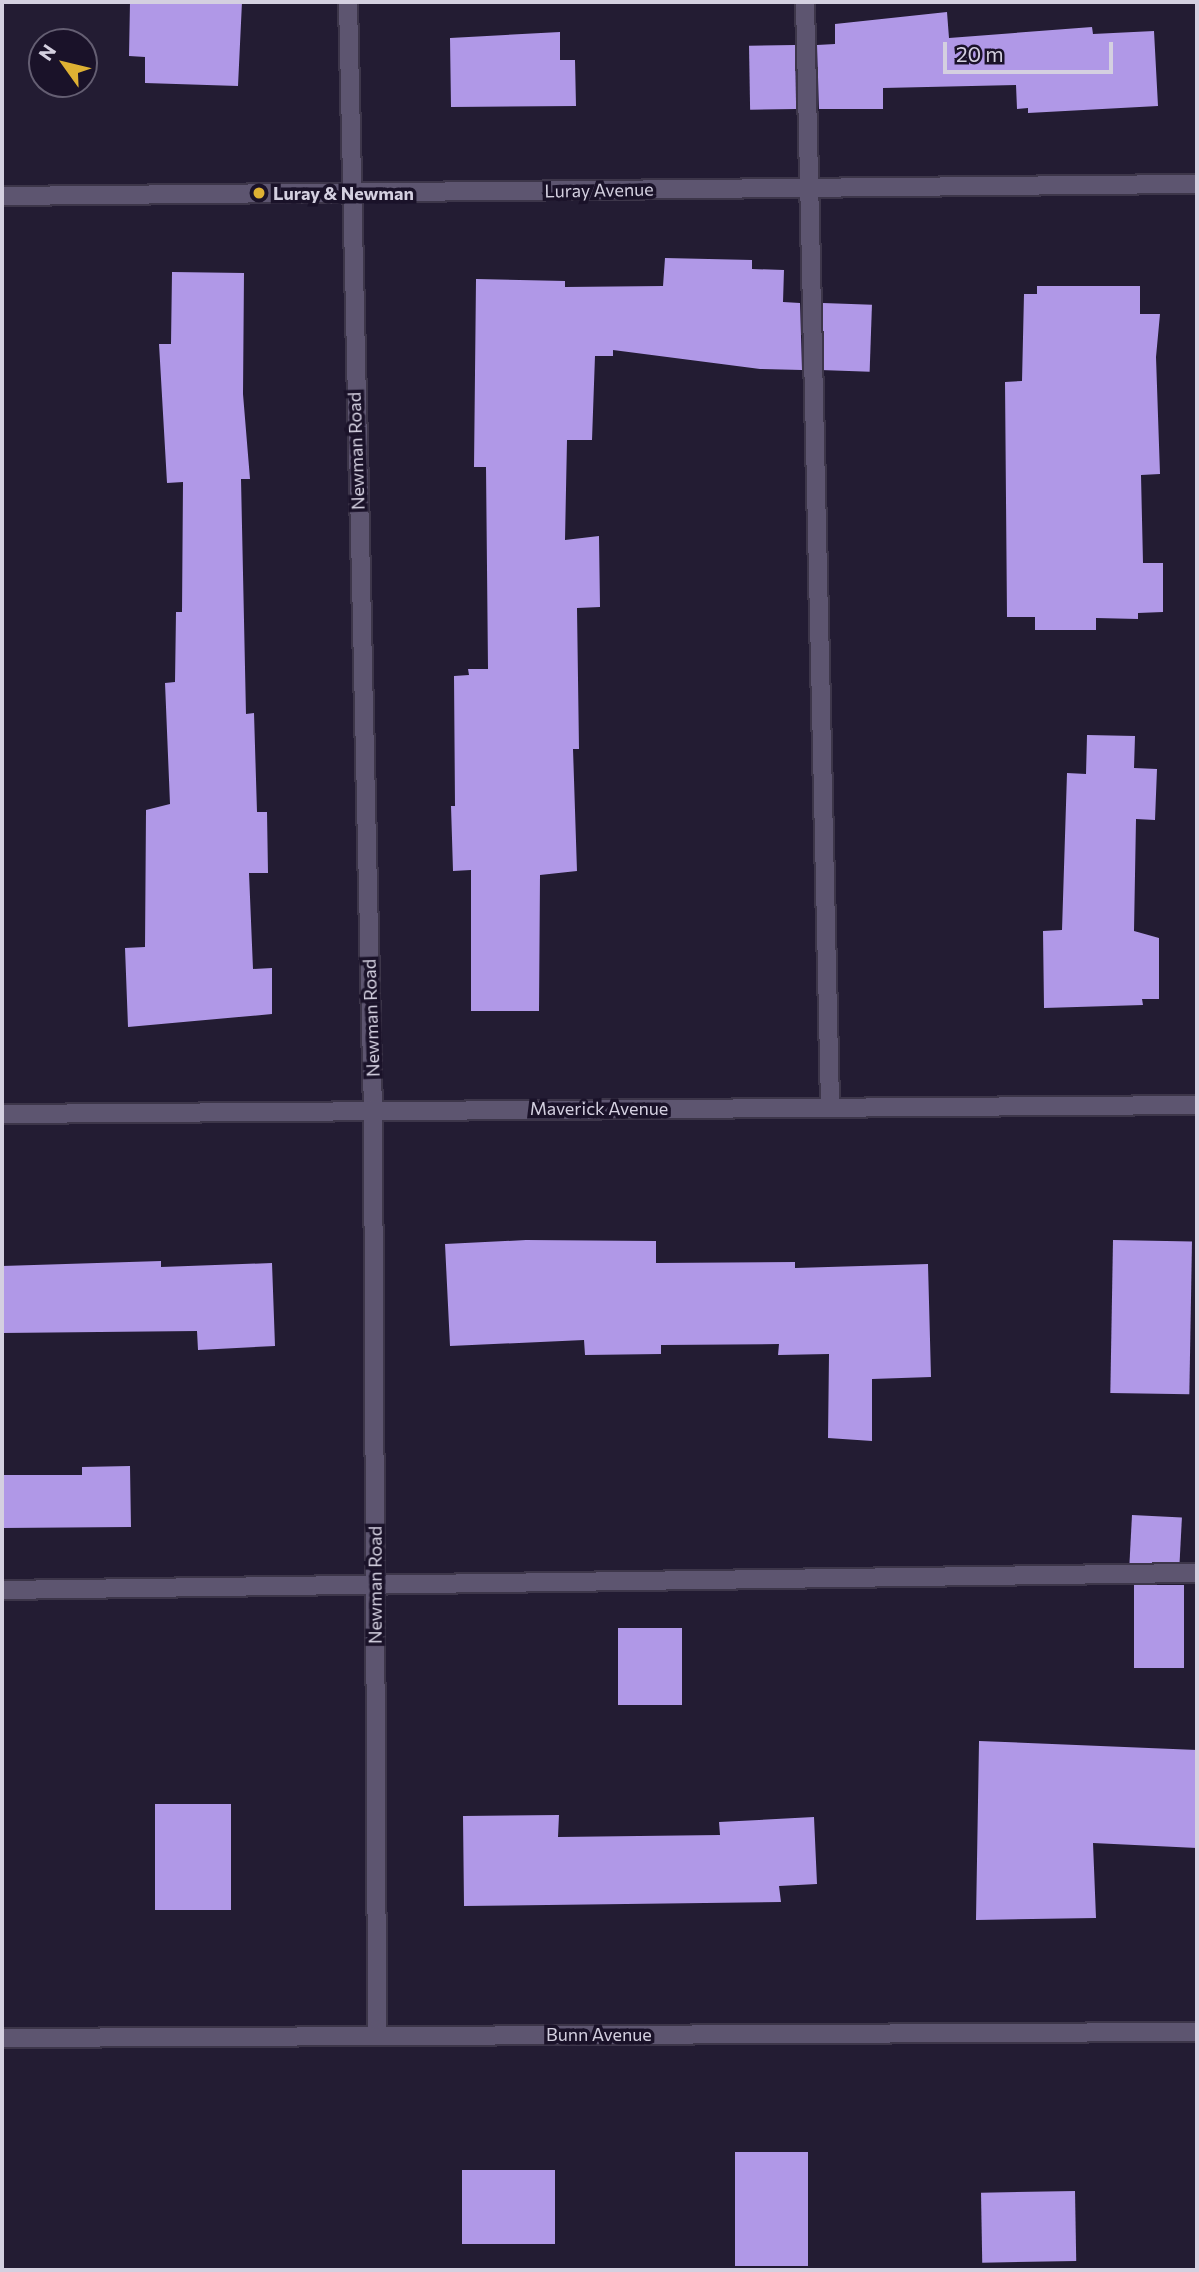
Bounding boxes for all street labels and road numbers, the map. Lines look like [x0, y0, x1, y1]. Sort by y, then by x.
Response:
street label: Luray Avenue [544, 178, 654, 202]
street label: Newman Road [343, 392, 369, 510]
street label: Newman Road [358, 959, 384, 1077]
street label: Maverick Avenue [530, 1097, 668, 1119]
street label: Newman Road [364, 1526, 386, 1644]
street label: Bunn Avenue [546, 2023, 652, 2045]

